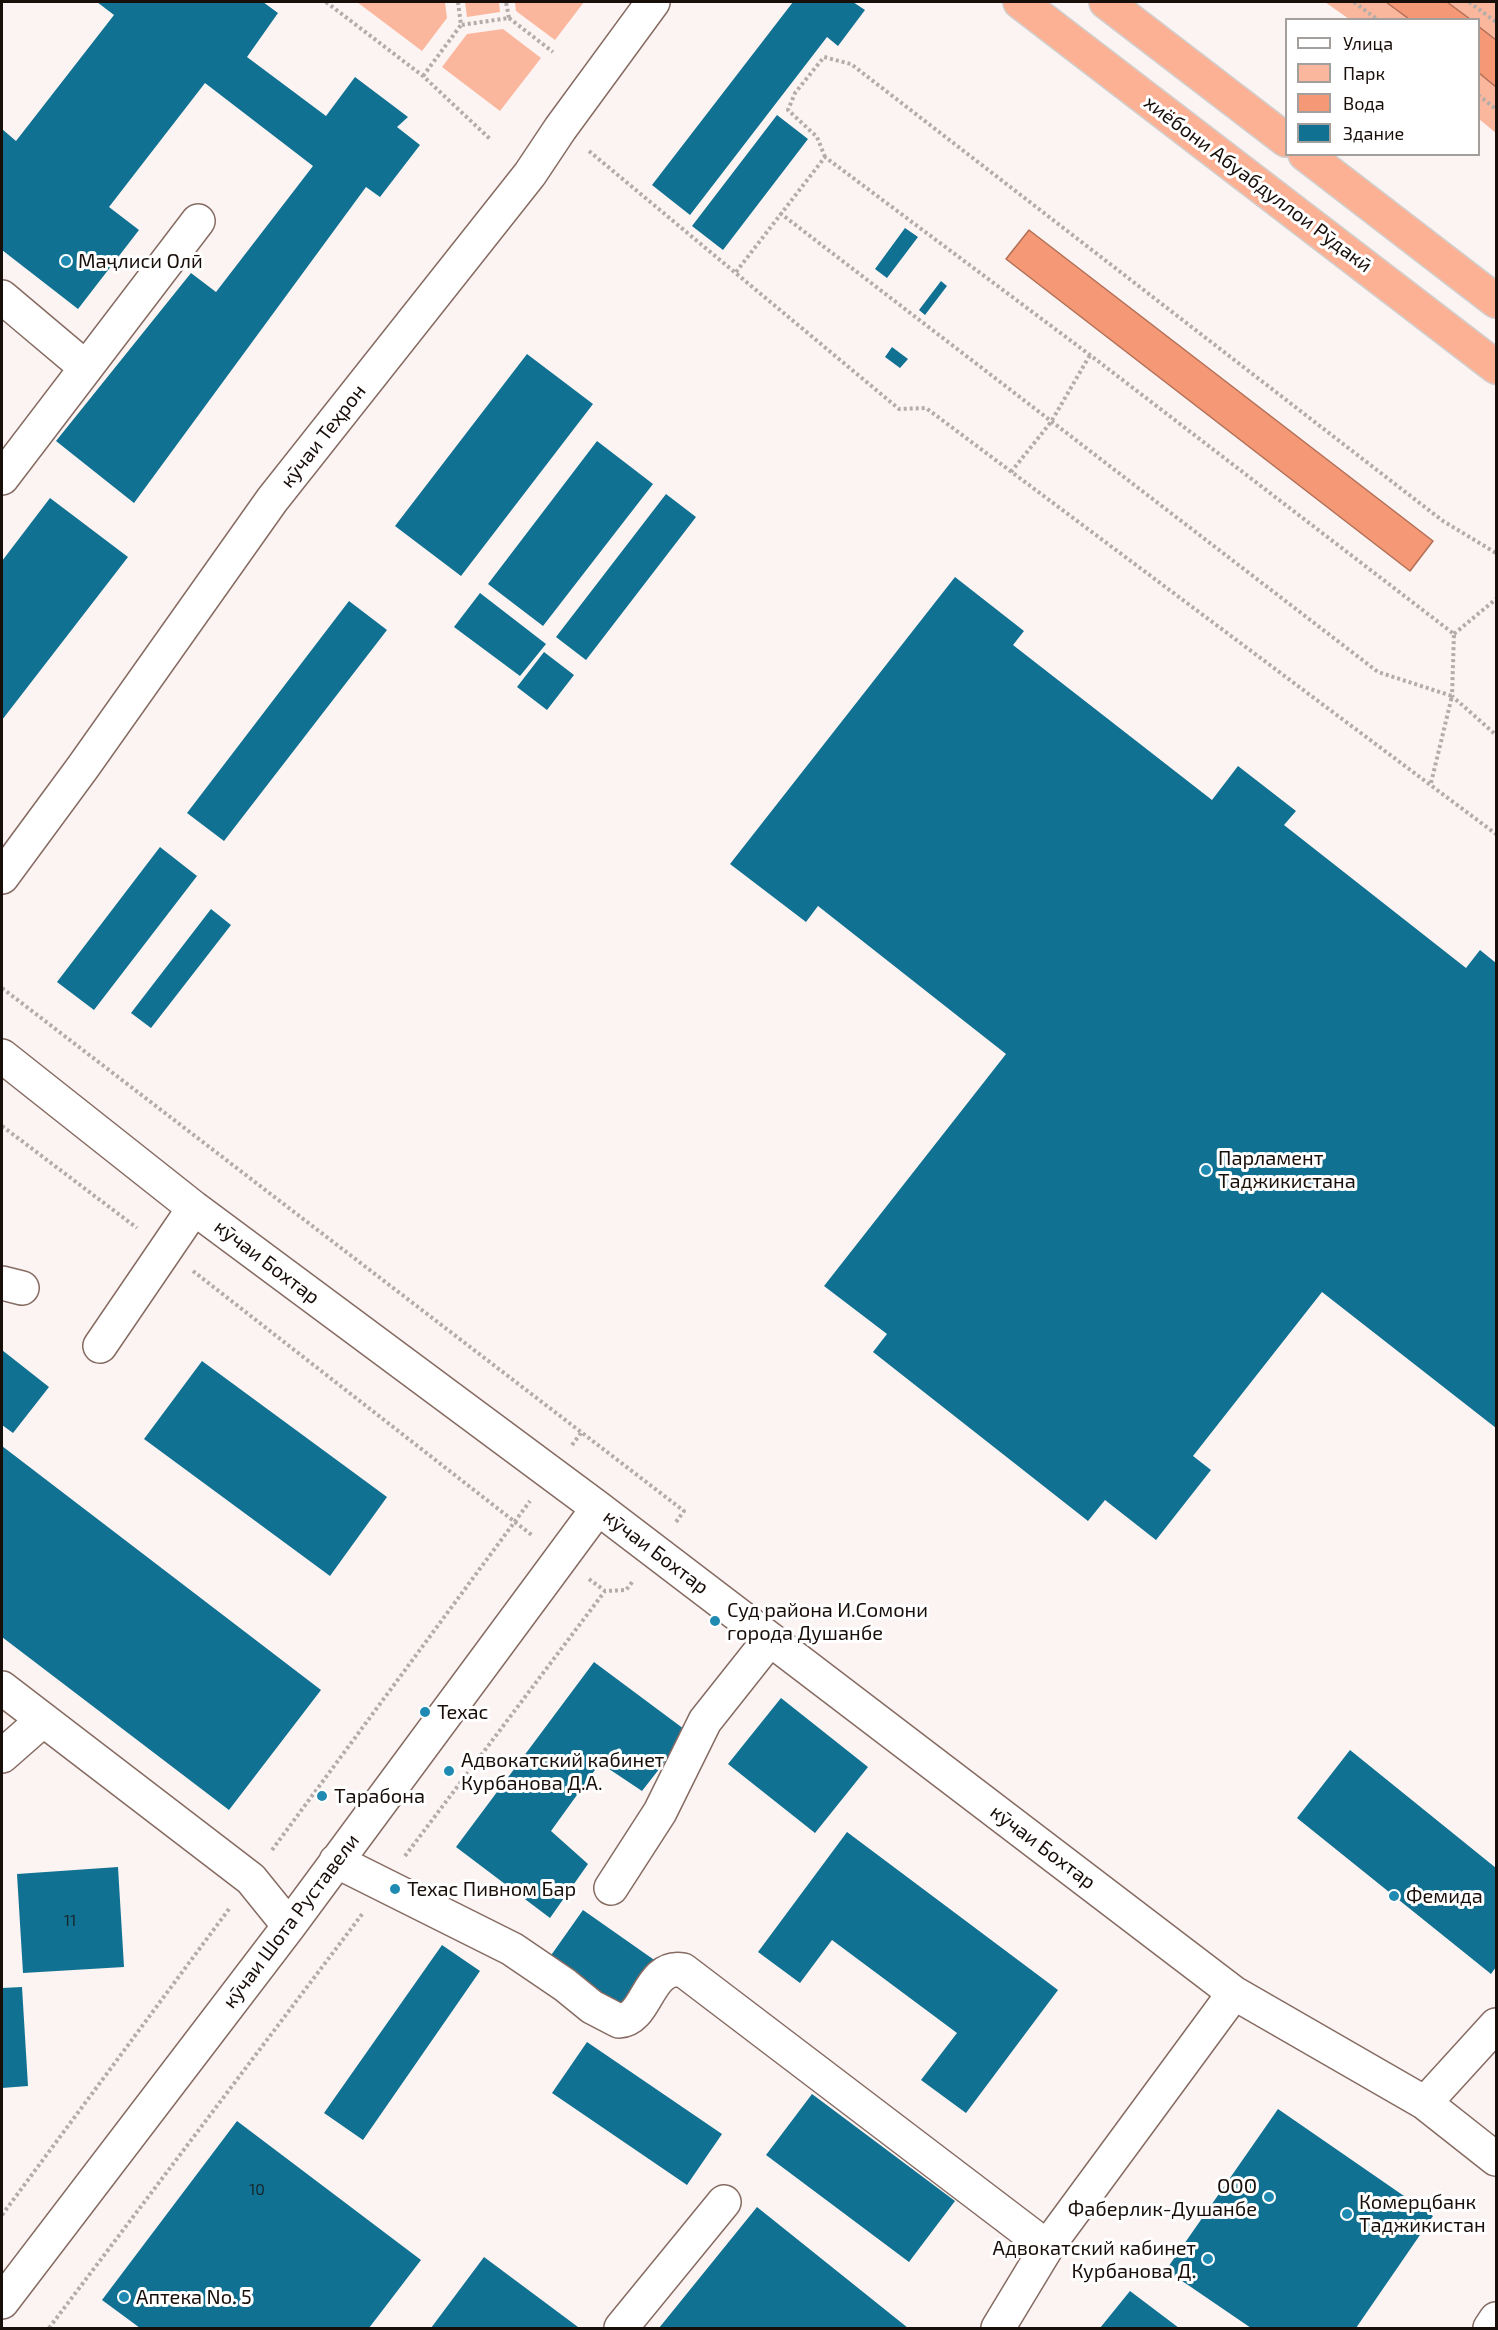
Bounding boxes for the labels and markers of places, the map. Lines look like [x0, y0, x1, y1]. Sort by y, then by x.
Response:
place label: Маҷлиси Олӣ [78, 249, 203, 273]
marker: Маҷлиси Олӣ [59, 254, 73, 268]
place label: Парламент Таджикистана [1218, 1146, 1356, 1193]
marker: Парламент Таджикистана [1199, 1163, 1213, 1177]
place label: Суд района И.Сомони города Душанбе [727, 1598, 928, 1645]
marker: Суд района И.Сомони города Душанбе [708, 1614, 722, 1628]
place label: Техас [437, 1700, 488, 1724]
marker: Техас [418, 1705, 432, 1719]
place label: Адвокатский кабинет Курбанова Д.А. [461, 1748, 664, 1795]
marker: Адвокатский кабинет Курбанова Д.А. [442, 1764, 456, 1778]
place label: Тарабона [334, 1784, 425, 1808]
marker: Тарабона [315, 1789, 329, 1803]
place label: Техас Пивном Бар [407, 1877, 576, 1901]
marker: Техас Пивном Бар [388, 1882, 402, 1896]
place label: Фемида [1406, 1884, 1483, 1908]
marker: Фемида [1387, 1889, 1401, 1903]
place label: ООО Фаберлик-Душанбе [1068, 2174, 1257, 2221]
marker: ООО Фаберлик-Душанбе [1262, 2190, 1276, 2204]
place label: Комерцбанк Таджикистан [1359, 2190, 1486, 2237]
marker: Комерцбанк Таджикистан [1340, 2207, 1354, 2221]
place label: Адвокатский кабинет Курбанова Д. [993, 2236, 1196, 2283]
marker: Адвокатский кабинет Курбанова Д. [1201, 2252, 1215, 2266]
place label: Аптека No. 5 [136, 2285, 252, 2309]
marker: Аптека No. 5 [117, 2290, 131, 2304]

